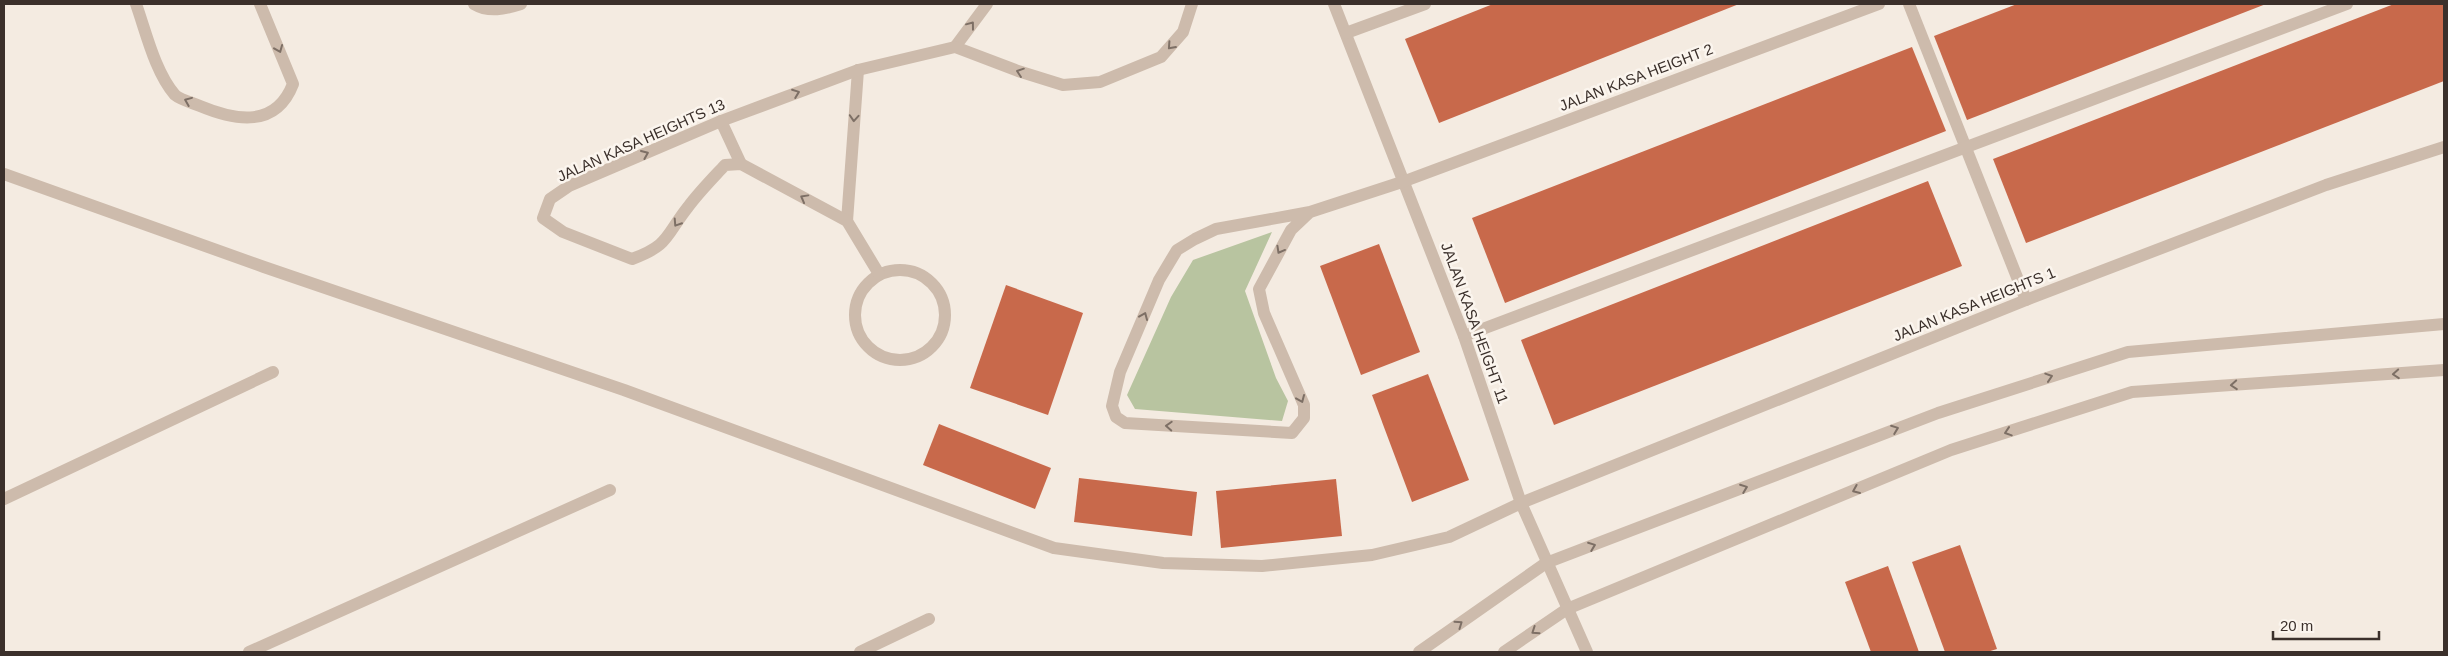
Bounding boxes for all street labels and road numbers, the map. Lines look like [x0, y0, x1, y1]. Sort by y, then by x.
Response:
street label: JALAN KASA HEIGHT 2 [1557, 40, 1715, 114]
street label: JALAN KASA HEIGHTS 13 [555, 95, 727, 185]
street label: JALAN KASA HEIGHT 11 [1438, 240, 1512, 406]
street label: JALAN KASA HEIGHTS 1 [1890, 264, 2058, 344]

